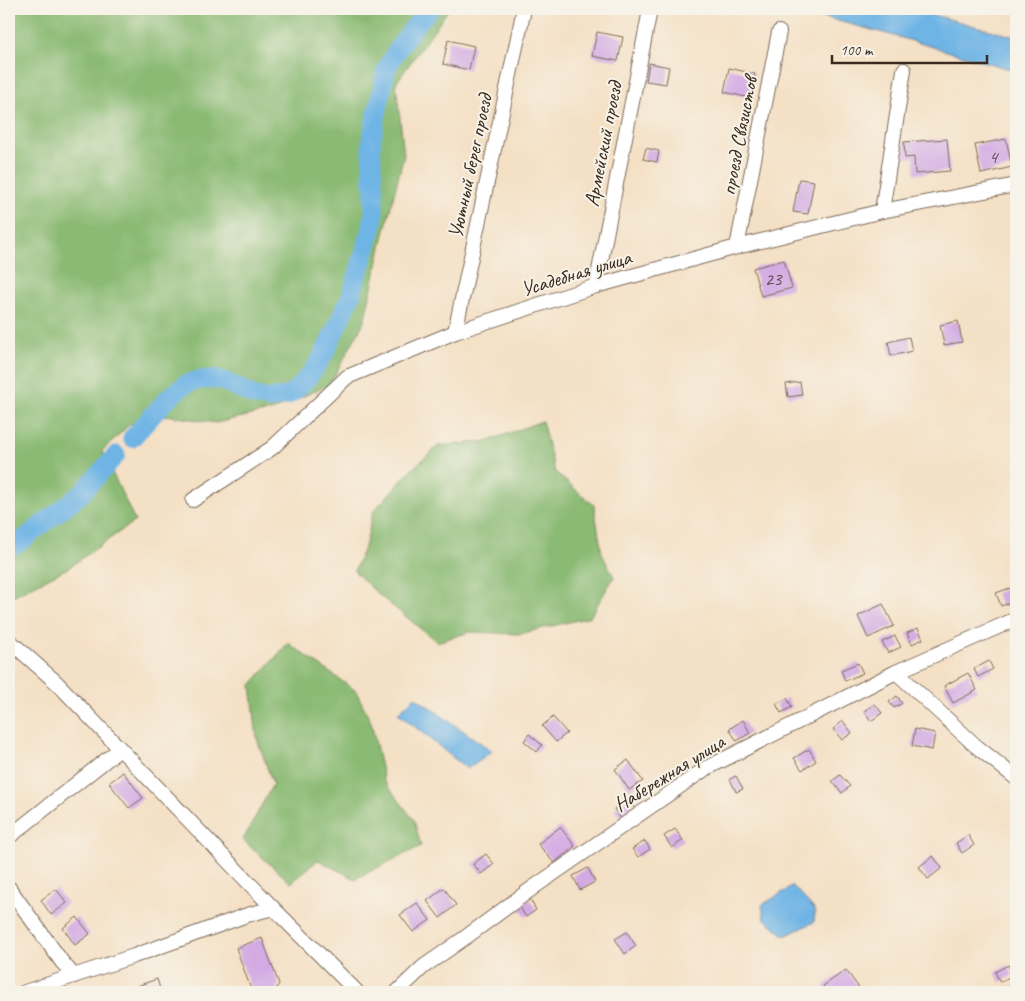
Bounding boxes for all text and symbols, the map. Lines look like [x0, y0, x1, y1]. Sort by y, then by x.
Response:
scale bar [832, 32, 988, 64]
text: 100 m [840, 41, 874, 60]
street label: проезд Связистов [715, 70, 764, 197]
street label: Армейский проезд [578, 77, 628, 209]
street label: Уютный берег проезд [442, 89, 499, 240]
house number: 4 [989, 145, 1000, 169]
street label: Усадебная улица [518, 243, 636, 302]
house number: 23 [764, 267, 783, 291]
street label: Набережная улица [609, 728, 731, 817]

